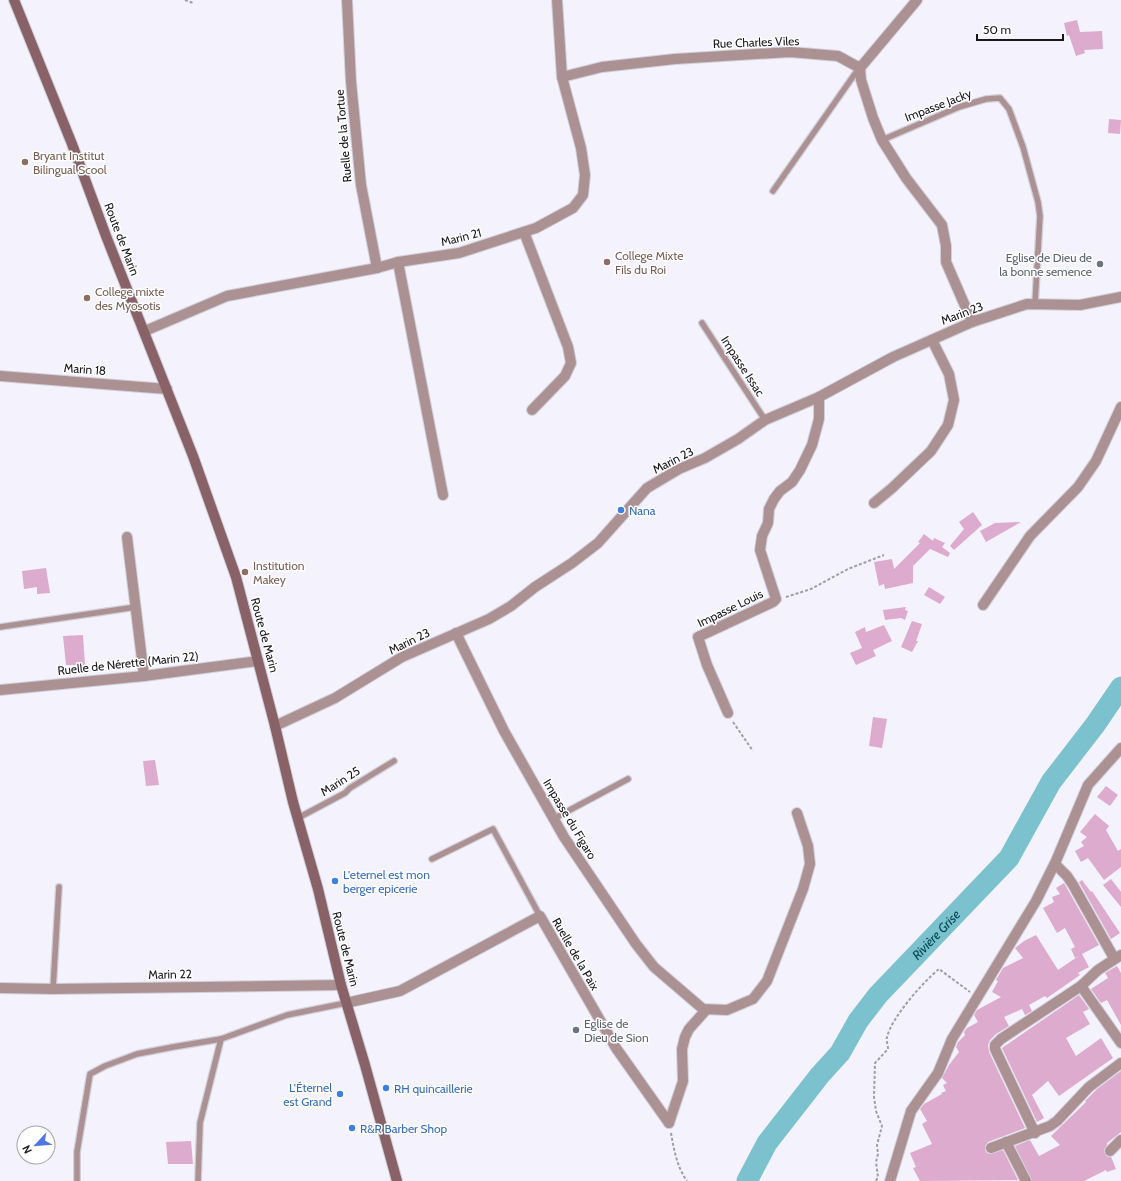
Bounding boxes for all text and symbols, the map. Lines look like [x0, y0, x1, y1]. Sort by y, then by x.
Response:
scale bar [977, 16, 1063, 42]
text: 50 m [983, 22, 1011, 37]
street label: Rue Charles Viles [712, 33, 800, 51]
street label: Impasse Jacky [902, 85, 974, 125]
street label: Ruelle de la Tortue [331, 89, 355, 183]
place label: Bryant Institut Bilingual Scool [33, 148, 107, 177]
marker: Bryant Institut Bilingual Scool [20, 157, 30, 167]
street label: Route de Marin [101, 201, 143, 278]
street label: Marin 21 [439, 225, 483, 249]
place label: College Mixte Fils du Roi [615, 248, 683, 277]
place label: Eglise de Dieu de la bonne semence [999, 250, 1092, 279]
marker: College Mixte Fils du Roi [602, 257, 612, 267]
marker: Eglise de Dieu de la bonne semence [1095, 259, 1105, 269]
place label: College mixte des Myosotis [95, 284, 164, 313]
marker: College mixte des Myosotis [82, 293, 92, 303]
street label: Marin 23 [939, 298, 985, 328]
street label: Impasse Issac [718, 333, 768, 399]
street label: Marin 18 [63, 360, 107, 378]
street label: Marin 23 [650, 443, 696, 477]
place label: Nana [629, 503, 656, 518]
marker: Nana [616, 505, 626, 515]
place label: Institution Makey [253, 558, 305, 587]
marker: Institution Makey [240, 567, 250, 577]
street label: Impasse Louis [695, 586, 765, 630]
street label: Route de Marin [248, 596, 282, 674]
street label: Marin 23 [386, 625, 432, 657]
street label: Ruelle de Nérette (Marin 22) [57, 648, 199, 678]
street label: Marin 25 [317, 763, 363, 799]
street label: Impasse du Figaro [540, 776, 600, 862]
place label: L'eternel est mon berger epicerie [343, 867, 430, 896]
marker: L'eternel est mon berger epicerie [330, 876, 340, 886]
water label: Rivière Grise [908, 906, 963, 963]
street label: Route de Marin [329, 910, 363, 988]
street label: Ruelle de la Paix [549, 915, 603, 993]
street label: Marin 22 [148, 966, 192, 982]
place label: Eglise de Dieu de Sion [584, 1016, 649, 1045]
marker: Eglise de Dieu de Sion [571, 1025, 581, 1035]
place label: L'Éternel est Grand [283, 1080, 332, 1109]
place label: RH quincaillerie [394, 1081, 473, 1096]
marker: RH quincaillerie [381, 1083, 391, 1093]
marker: L'Éternel est Grand [335, 1089, 345, 1099]
place label: R&R Barber Shop [360, 1121, 448, 1136]
marker: R&R Barber Shop [347, 1123, 357, 1133]
north arrow [16, 1125, 56, 1165]
text: N [19, 1143, 35, 1156]

